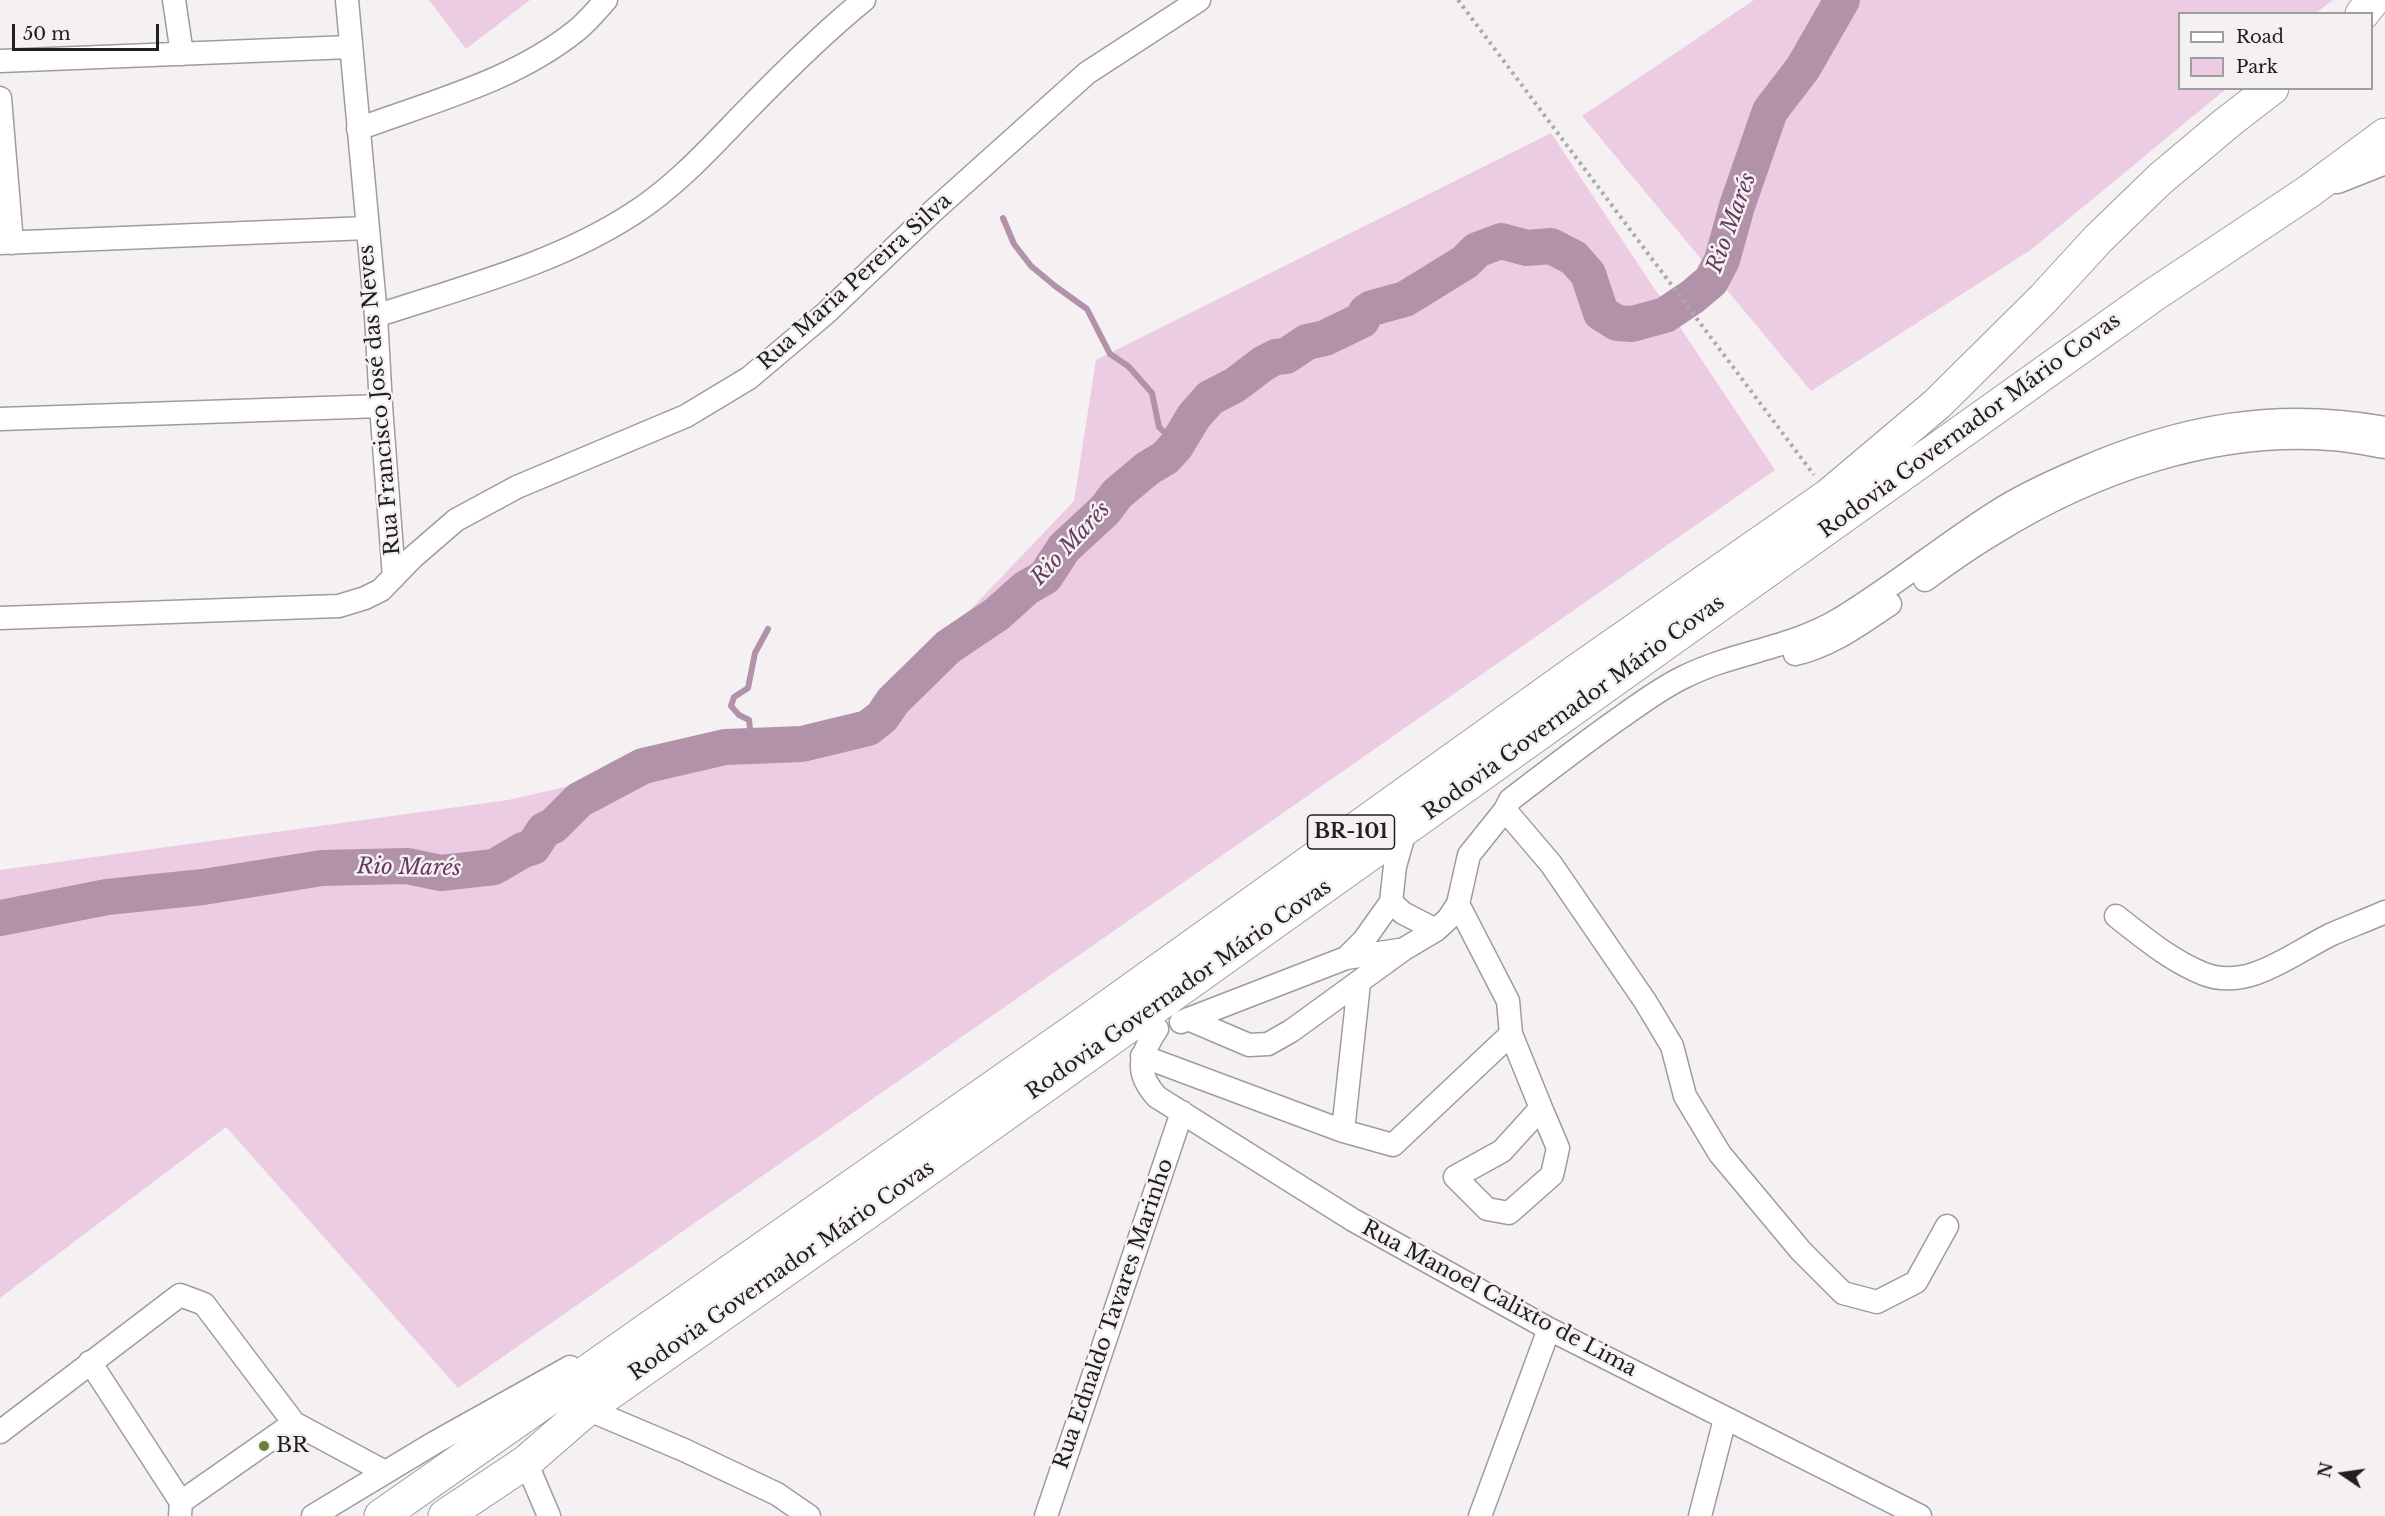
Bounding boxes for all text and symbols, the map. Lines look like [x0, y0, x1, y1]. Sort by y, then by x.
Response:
scale bar [15, 12, 162, 50]
legend [2178, 12, 2373, 90]
text: 50 m [23, 23, 71, 45]
text: Road [2236, 26, 2284, 48]
text: Park [2236, 56, 2278, 78]
water label: Rio Marés [1702, 170, 1762, 276]
street label: Rua Maria Pereira Silva [753, 188, 957, 376]
street label: Rua Francisco José das Neves [354, 244, 406, 556]
street label: Rodovia Governador Mário Covas [1814, 308, 2126, 544]
water label: Rio Marés [1026, 497, 1116, 591]
street label: Rodovia Governador Mário Covas [1418, 590, 1730, 826]
road number: BR-101 [1308, 815, 1394, 849]
water label: Rio Marés [357, 854, 461, 882]
street label: Rodovia Governador Mário Covas [1022, 875, 1336, 1105]
street label: Rodovia Governador Mário Covas [625, 1156, 939, 1386]
street label: Rua Ednaldo Tavares Marinho [1049, 1156, 1179, 1472]
street label: Rua Manoel Calixto de Lima [1357, 1216, 1641, 1382]
place label: BR [276, 1433, 309, 1459]
marker: BR [257, 1439, 271, 1453]
north arrow [2313, 1444, 2373, 1504]
text: N [2314, 1460, 2337, 1480]

